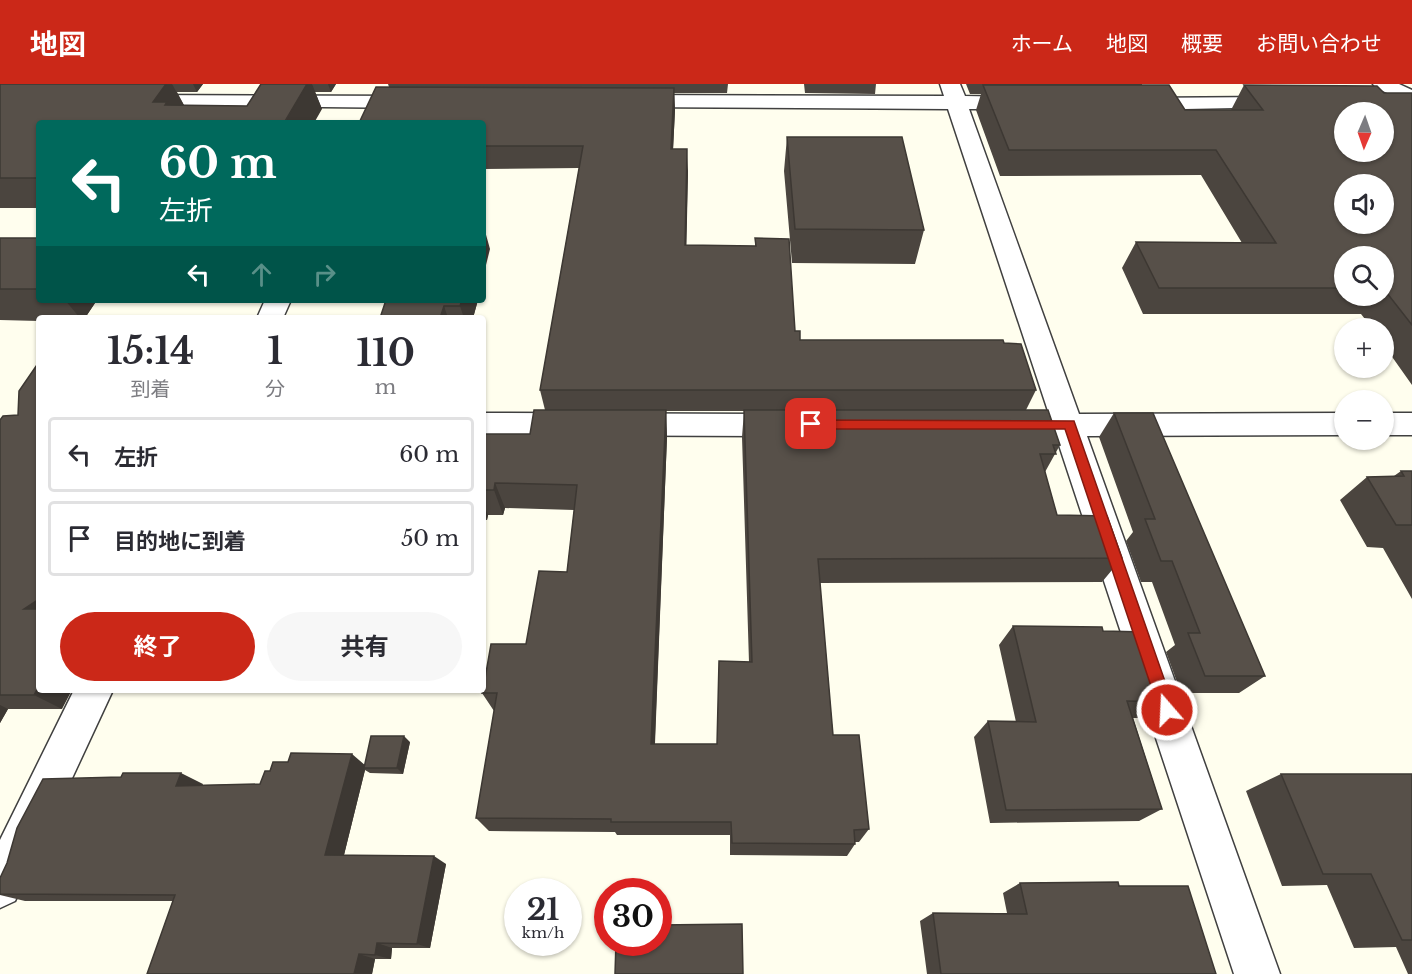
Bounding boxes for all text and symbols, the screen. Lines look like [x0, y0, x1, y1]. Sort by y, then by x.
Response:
text: 地図 [30, 27, 86, 62]
text: ホーム [1011, 31, 1073, 57]
text: 地図 [1106, 31, 1148, 57]
text: 概要 [1181, 31, 1223, 57]
text: お問い合わせ [1256, 31, 1382, 57]
north arrow [1334, 102, 1394, 162]
map controls [1334, 102, 1394, 450]
text: 60 m [159, 137, 277, 189]
icon: left [60, 144, 138, 222]
button: sound [1334, 174, 1394, 234]
text: 左折 [159, 194, 213, 227]
button: search [1334, 246, 1394, 306]
icon: left [182, 258, 215, 291]
icon: ahead [245, 258, 278, 291]
icon: right [308, 258, 341, 291]
button: + [1334, 318, 1394, 378]
text: 15:14 [107, 329, 194, 374]
text: 1 [267, 329, 283, 374]
text: 110 [356, 331, 415, 376]
text: m [375, 375, 396, 399]
text: 到着 [131, 377, 171, 401]
text: 分 [265, 377, 285, 401]
button: − [1334, 390, 1394, 450]
pin [785, 398, 836, 449]
icon: arrive [794, 407, 827, 440]
icon: left [63, 438, 96, 471]
text: 60 m [399, 441, 459, 468]
text: 左折 [114, 444, 158, 471]
icon: arrive [63, 522, 96, 555]
text: 50 m [401, 525, 459, 552]
text: 目的地に到着 [114, 528, 246, 555]
button: 終了 [60, 612, 255, 681]
button: 共有 [267, 612, 462, 681]
position arrow [1135, 678, 1199, 742]
speed limit sign: 30 [594, 878, 672, 956]
text: 21 [527, 891, 559, 928]
text: km/h [522, 923, 564, 942]

